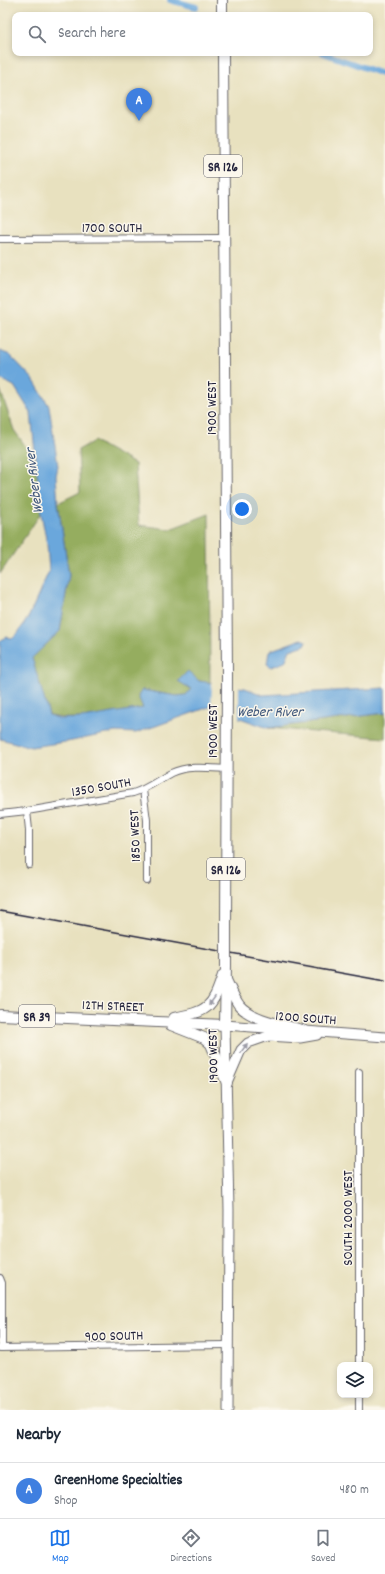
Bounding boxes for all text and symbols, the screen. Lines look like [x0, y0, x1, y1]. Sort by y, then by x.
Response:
search box [12, 12, 373, 56]
icon: search [26, 23, 48, 45]
text: Search here [58, 23, 126, 45]
pin: A [126, 88, 152, 121]
road number: SR 126 [204, 155, 242, 177]
street label: 1700 SOUTH [82, 219, 142, 239]
street label: 1900 WEST [203, 381, 223, 435]
water label: Weber River [20, 445, 50, 515]
your location [232, 499, 252, 519]
water label: Weber River [237, 702, 304, 724]
street label: 1900 WEST [204, 704, 224, 758]
street label: 1350 SOUTH [70, 773, 133, 803]
street label: 1850 WEST [125, 809, 147, 862]
road number: SR 126 [207, 858, 245, 880]
street label: 12TH STREET [82, 996, 145, 1018]
one-way arrow [207, 996, 216, 1007]
road number: SR 39 [19, 1005, 55, 1027]
street label: 1200 SOUTH [275, 1007, 337, 1031]
street label: 1900 WEST [204, 1028, 224, 1083]
one-way arrow [240, 1043, 248, 1054]
street label: SOUTH 2000 WEST [339, 1170, 359, 1266]
street label: 900 SOUTH [85, 1326, 144, 1348]
map controls [337, 1362, 373, 1398]
button: layers [337, 1362, 373, 1398]
text: Nearby [16, 1424, 60, 1448]
text: GreenHome Specialties [54, 1470, 183, 1492]
text: A [25, 1481, 33, 1500]
text: 480 m [339, 1481, 369, 1500]
text: Shop [54, 1492, 77, 1511]
tab: Map [49, 1527, 71, 1567]
tab: Directions [170, 1527, 212, 1567]
tab: Saved [311, 1527, 336, 1567]

